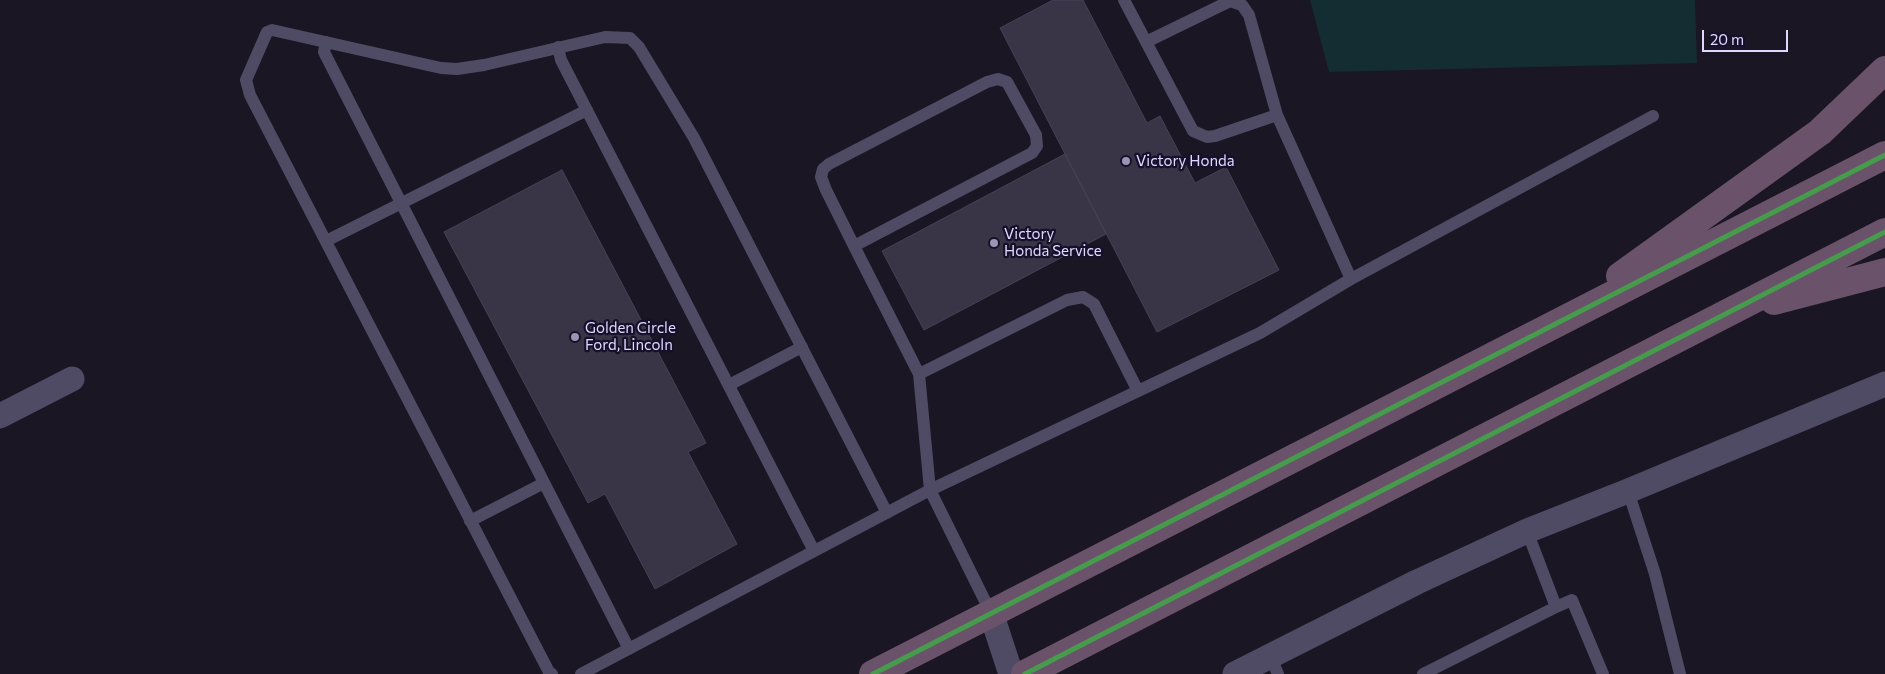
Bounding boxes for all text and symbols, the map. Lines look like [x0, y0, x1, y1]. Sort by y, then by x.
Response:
scale bar [1705, 20, 1791, 52]
text: 20 m [1710, 30, 1744, 48]
place label: Victory Honda [1136, 152, 1235, 170]
marker: Victory Honda [1120, 155, 1132, 167]
place label: Victory Honda Service [1004, 225, 1102, 260]
marker: Victory Honda Service [988, 237, 1000, 249]
place label: Golden Circle Ford, Lincoln [585, 319, 676, 354]
marker: Golden Circle Ford, Lincoln [569, 331, 581, 343]

